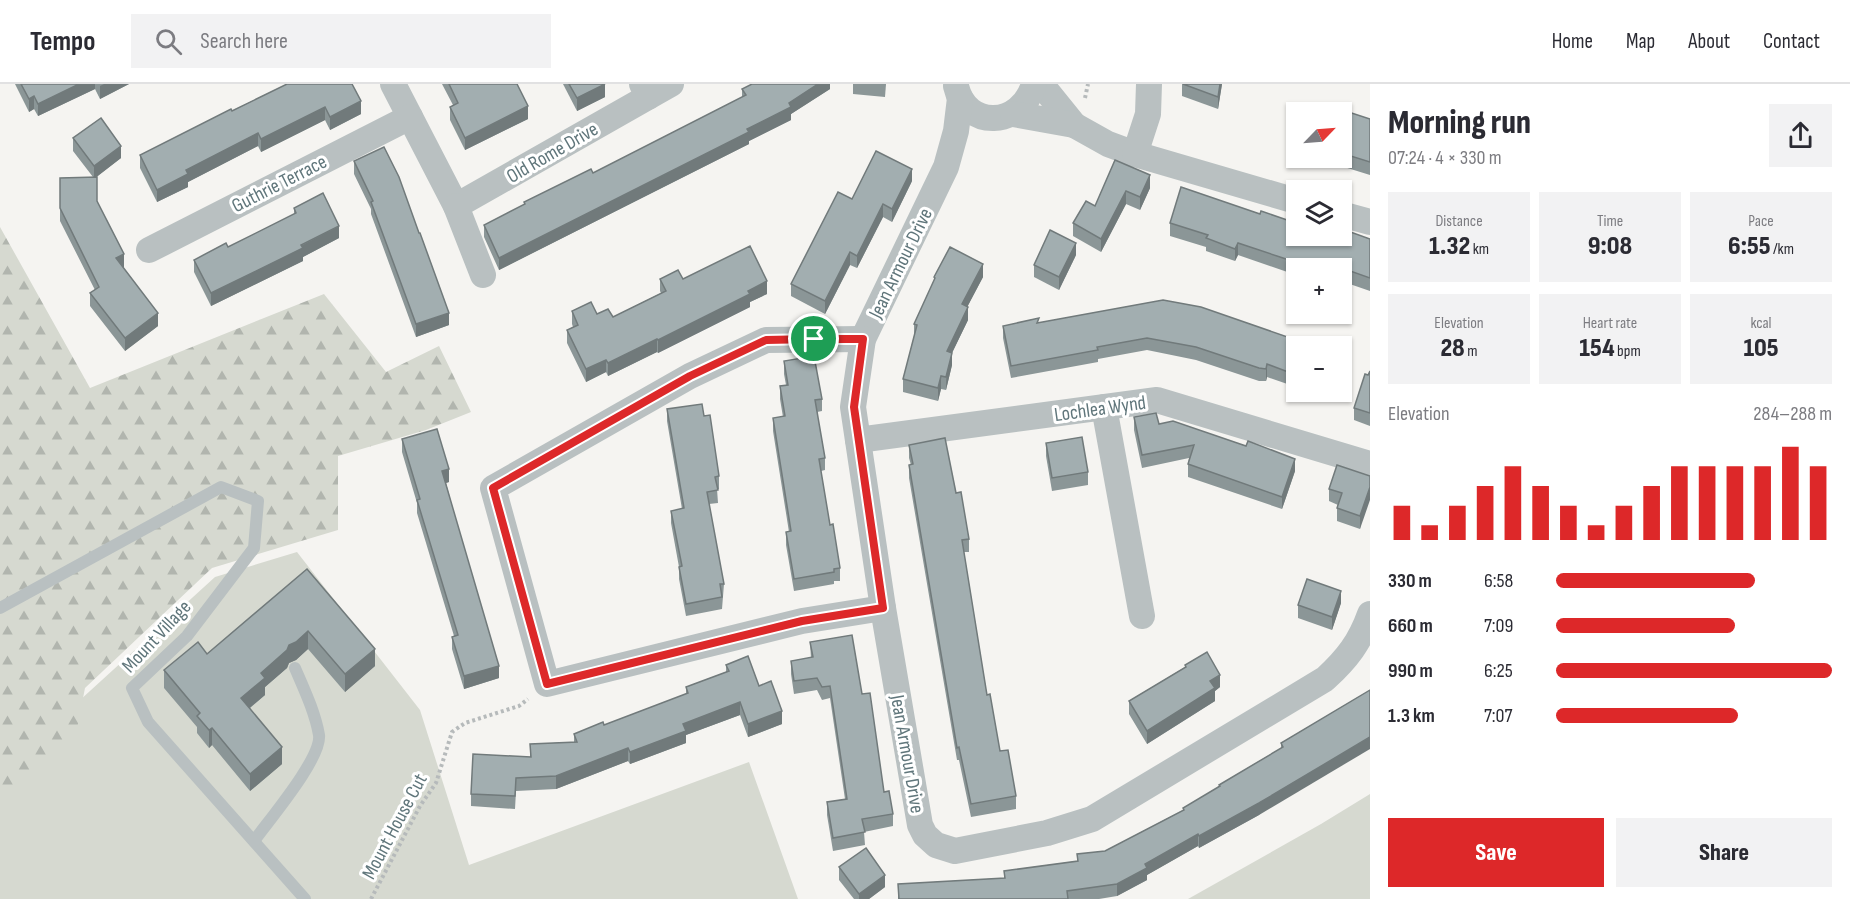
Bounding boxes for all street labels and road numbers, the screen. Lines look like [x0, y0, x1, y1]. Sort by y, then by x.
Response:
street label: Old Rome Drive [503, 117, 602, 189]
street label: Guthrie Terrace [228, 150, 331, 218]
street label: Jean Armour Drive [863, 204, 938, 323]
street label: Lochlea Wynd [1053, 391, 1147, 427]
street label: Mount Village [117, 595, 196, 678]
street label: Jean Armour Drive [885, 692, 929, 815]
street label: Mount House Cut [357, 770, 433, 883]

